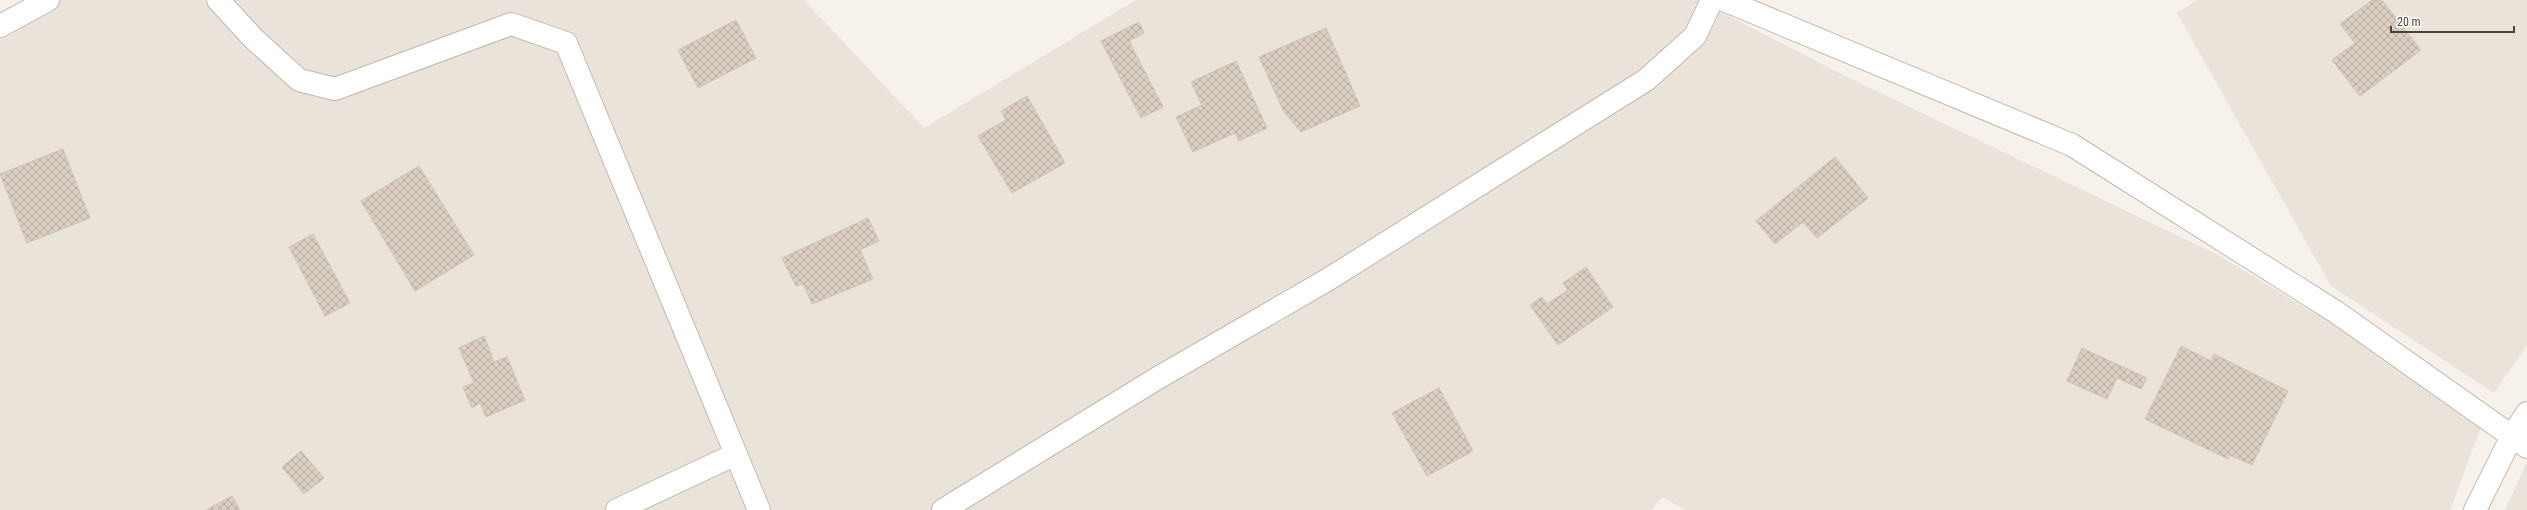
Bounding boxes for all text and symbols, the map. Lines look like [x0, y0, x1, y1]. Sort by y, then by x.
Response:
scale bar [2391, 8, 2514, 34]
text: 20 m [2397, 15, 2421, 29]

